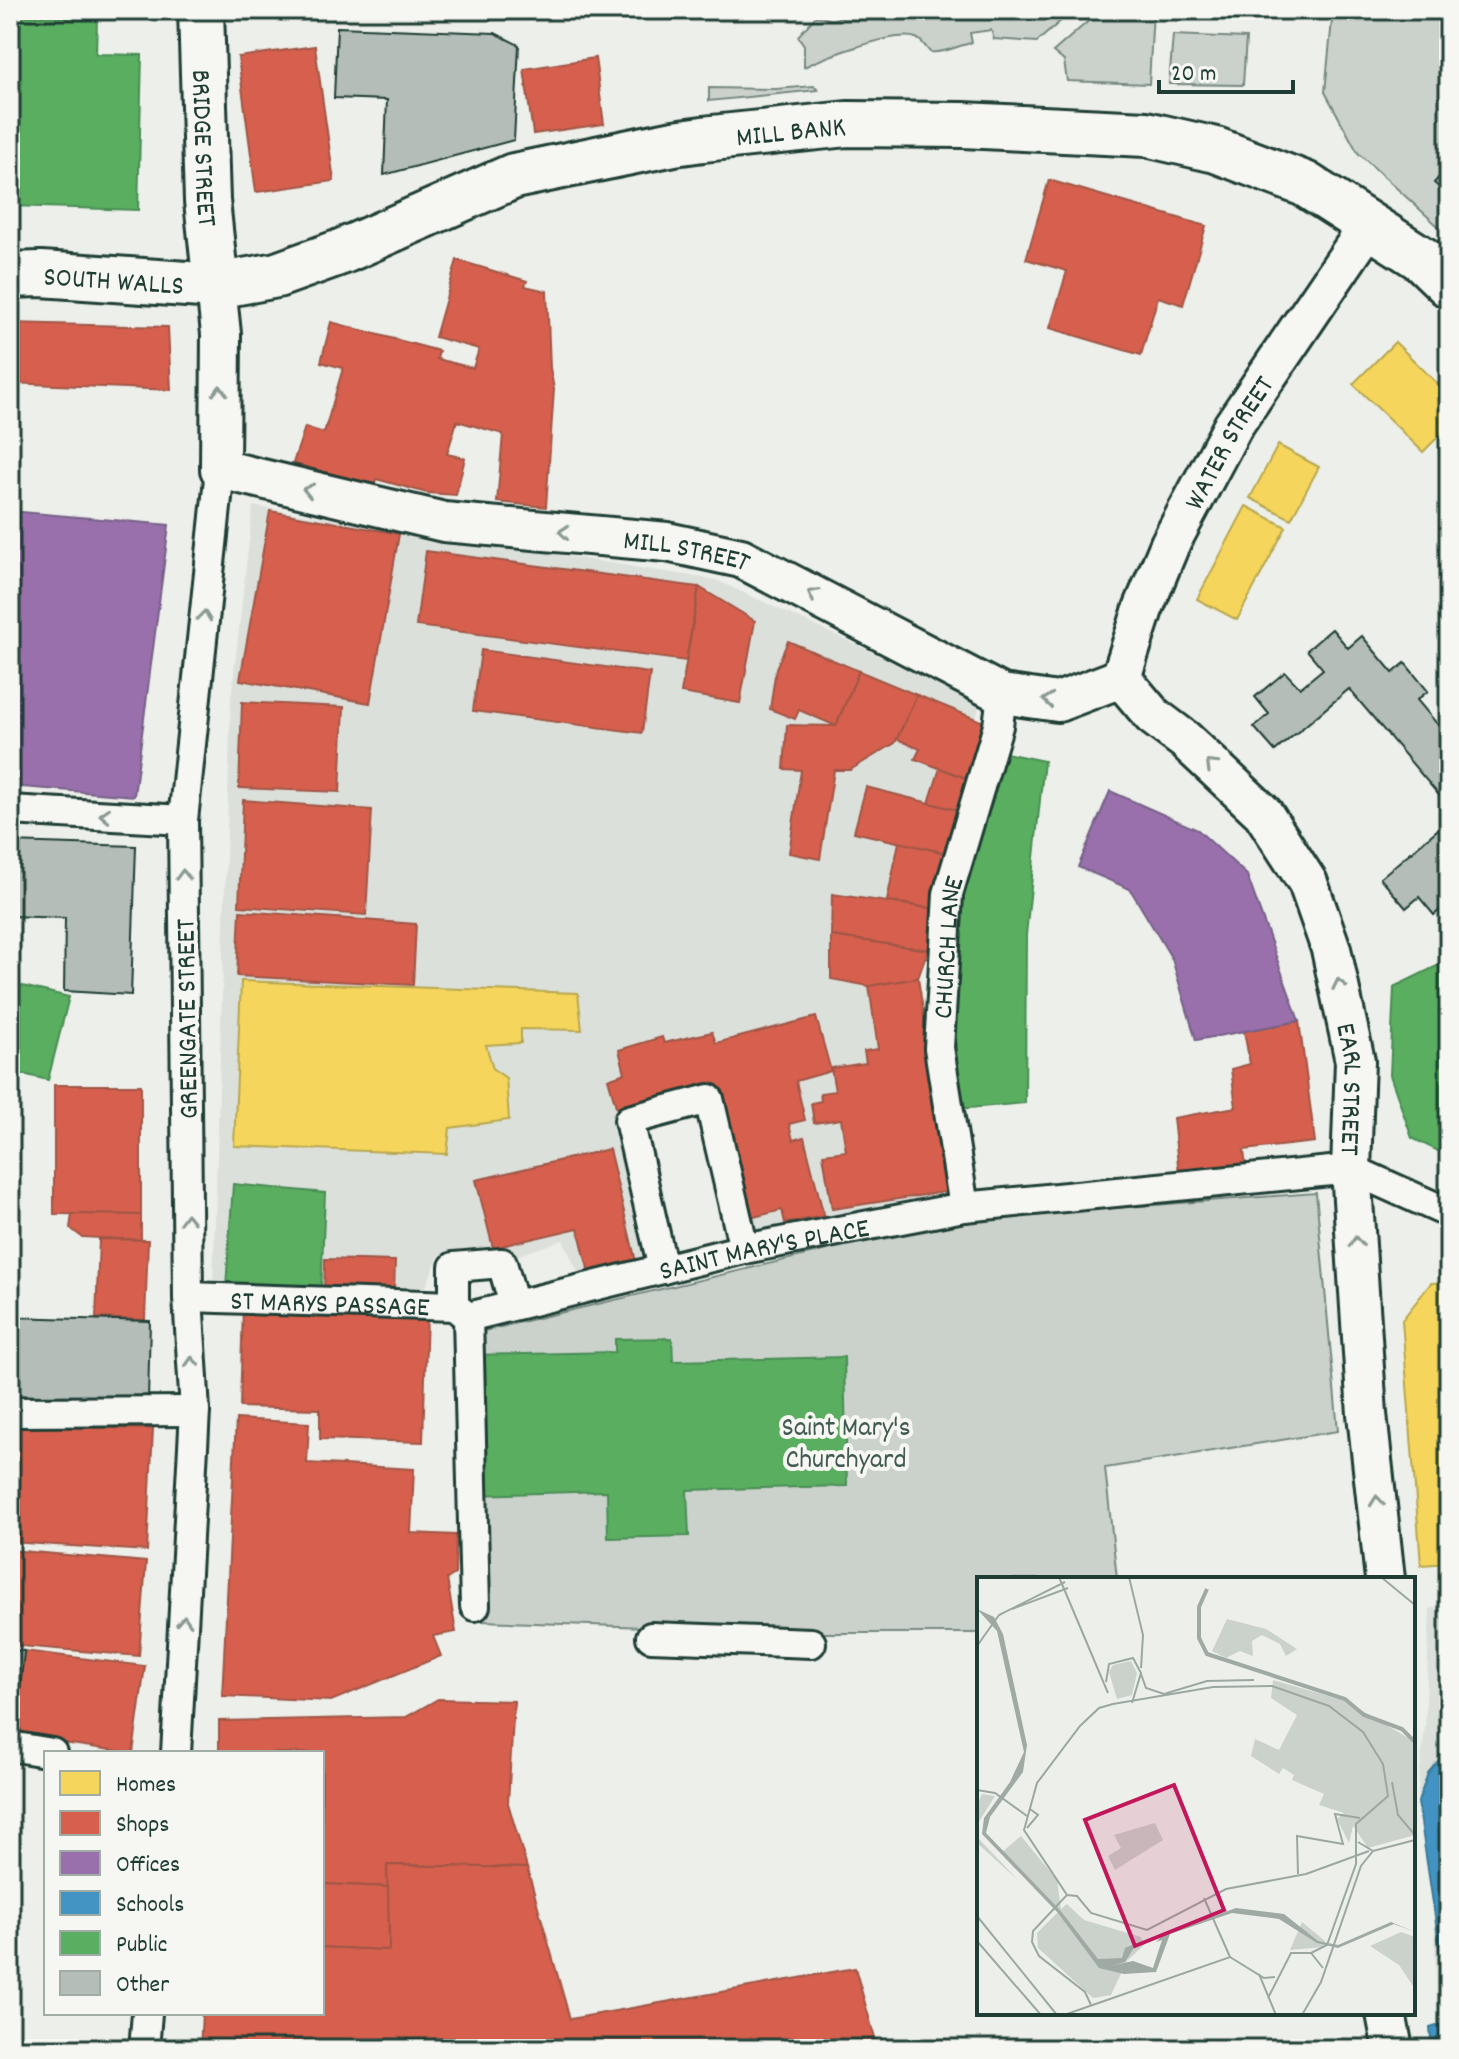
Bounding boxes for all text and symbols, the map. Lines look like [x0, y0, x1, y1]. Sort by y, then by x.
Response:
scale bar [1159, 44, 1293, 94]
text: 20 m [1171, 58, 1217, 92]
street label: BRIDGE STREET [178, 69, 225, 229]
street label: MILL BANK [734, 109, 848, 160]
street label: SOUTH WALLS [42, 259, 185, 309]
street label: WATER STREET [1177, 370, 1286, 518]
one-way arrow [211, 384, 229, 397]
one-way arrow [301, 482, 315, 499]
street label: MILL STREET [621, 523, 756, 584]
one-way arrow [557, 524, 570, 541]
one-way arrow [807, 588, 821, 603]
one-way arrow [196, 609, 213, 622]
one-way arrow [1041, 692, 1054, 709]
one-way arrow [1206, 760, 1220, 774]
one-way arrow [98, 807, 111, 824]
one-way arrow [174, 868, 192, 881]
street label: CHURCH LANE [926, 872, 977, 1020]
street label: GREENGATE STREET [168, 918, 212, 1120]
one-way arrow [1331, 978, 1348, 992]
street label: EARL STREET [1322, 1020, 1370, 1156]
street label: SAINT MARY'S PLACE [656, 1210, 873, 1294]
one-way arrow [178, 1212, 196, 1225]
one-way arrow [1348, 1235, 1365, 1248]
street label: ST MARYS PASSAGE [229, 1283, 430, 1330]
one-way arrow [184, 1355, 201, 1368]
park label: Saint Mary's Churchyard [782, 1410, 910, 1482]
one-way arrow [1369, 1494, 1386, 1507]
inset map [977, 1577, 1415, 2015]
one-way arrow [176, 1614, 193, 1627]
legend [44, 1751, 324, 2015]
text: Homes [116, 1769, 176, 1803]
text: Shops [116, 1809, 169, 1843]
text: Offices [116, 1849, 180, 1883]
text: Schools [116, 1889, 184, 1923]
text: Public [116, 1929, 167, 1963]
text: Other [116, 1969, 169, 2003]

